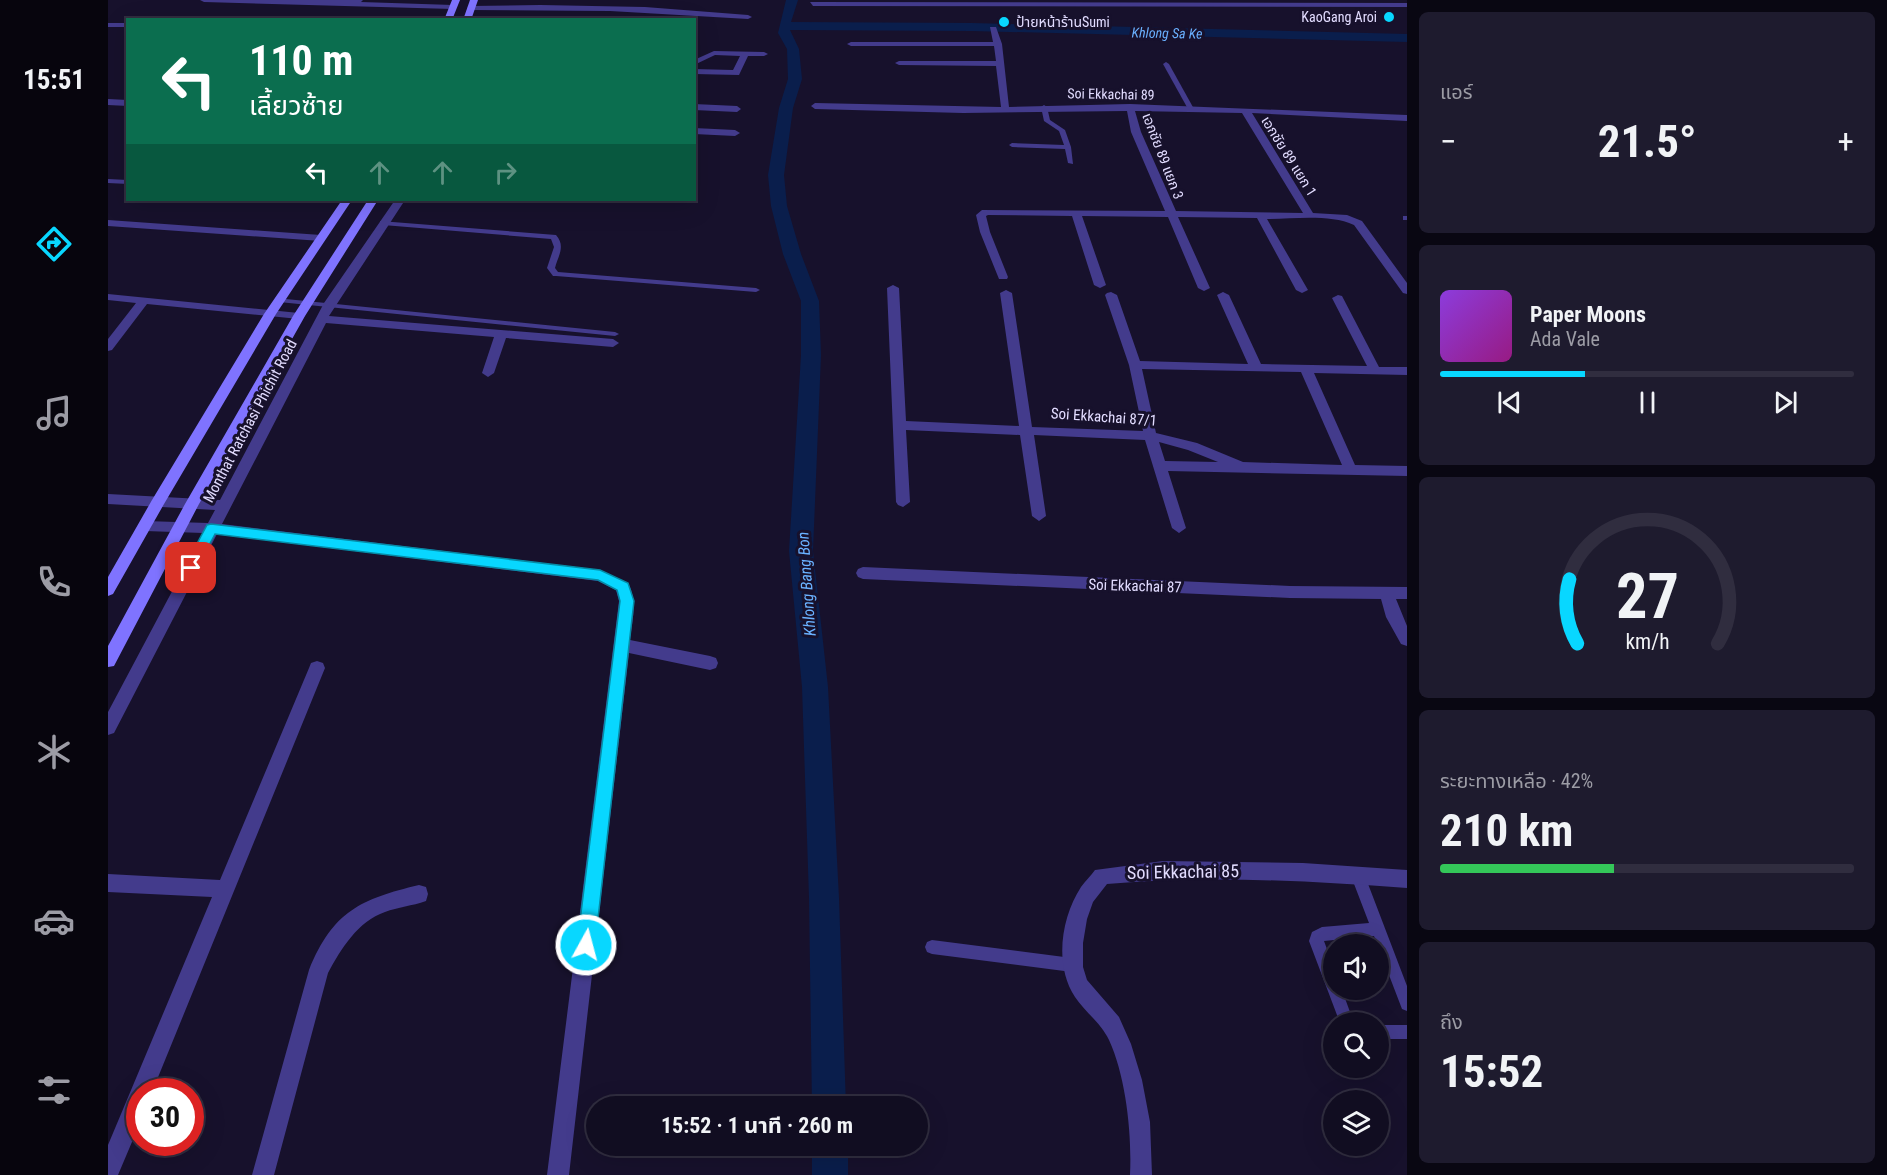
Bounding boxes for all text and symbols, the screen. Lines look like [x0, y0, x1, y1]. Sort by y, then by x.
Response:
place label: KaoGang Aroi [1301, 9, 1377, 25]
marker: KaoGang Aroi [1382, 10, 1396, 24]
place label: ป้ายหน้าร้านSumi [1016, 14, 1110, 30]
marker: ป้ายหน้าร้านSumi [997, 15, 1011, 29]
water label: Khlong Sa Ke [1132, 24, 1202, 42]
text: 110 m [249, 36, 354, 85]
icon: left [150, 42, 228, 120]
text: 15:51 [23, 64, 85, 96]
text: แอร์ [1440, 80, 1472, 104]
street label: Soi Ekkachai 89 [1067, 85, 1155, 103]
text: เลี้ยวซ้าย [249, 90, 343, 122]
street label: เอกชัย 89 แยก 3 [1139, 111, 1187, 201]
street label: เอกชัย 89 แยก 1 [1258, 113, 1320, 199]
text: 21.5° [1598, 115, 1696, 168]
text: − [1440, 122, 1457, 161]
text: + [1838, 122, 1854, 161]
icon: left [300, 156, 333, 189]
icon: ahead [363, 156, 396, 189]
icon: ahead [426, 156, 459, 189]
icon: right [489, 156, 522, 189]
icon: directions [33, 223, 75, 265]
text: Paper Moons [1530, 302, 1646, 327]
text: Ada Vale [1530, 327, 1600, 351]
street label: Monthat Ratchasi Phichit Road [199, 336, 301, 506]
icon: previous [1493, 386, 1526, 419]
icon: pause [1631, 386, 1664, 419]
icon: next [1769, 386, 1802, 419]
icon: music [33, 392, 75, 434]
street label: Soi Ekkachai 87/1 [1050, 404, 1158, 430]
water label: Khlong Bang Bon [793, 531, 820, 637]
pin [165, 542, 216, 593]
icon: arrive [174, 551, 207, 584]
icon: phone [33, 561, 75, 603]
text: 27 [1615, 561, 1679, 634]
street label: Soi Ekkachai 87 [1088, 575, 1182, 597]
text: km/h [1625, 630, 1669, 655]
icon: climate [33, 731, 75, 773]
text: ระยะทางเหลือ · 42% [1440, 769, 1593, 793]
text: 210 km [1440, 804, 1573, 857]
street label: Soi Ekkachai 85 [1127, 860, 1239, 883]
icon: car [33, 900, 75, 942]
position arrow [554, 913, 618, 977]
map controls [1323, 934, 1389, 1156]
button: sound [1323, 934, 1389, 1000]
text: ถึง [1440, 1010, 1463, 1034]
button: search [1323, 1012, 1389, 1078]
text: 15:52 [1440, 1045, 1543, 1098]
icon: filters [33, 1069, 75, 1111]
speed limit sign: 30 [126, 1078, 204, 1156]
button: layers [1323, 1090, 1389, 1156]
text: 15:52 · 1 นาที · 260 m [661, 1113, 853, 1138]

